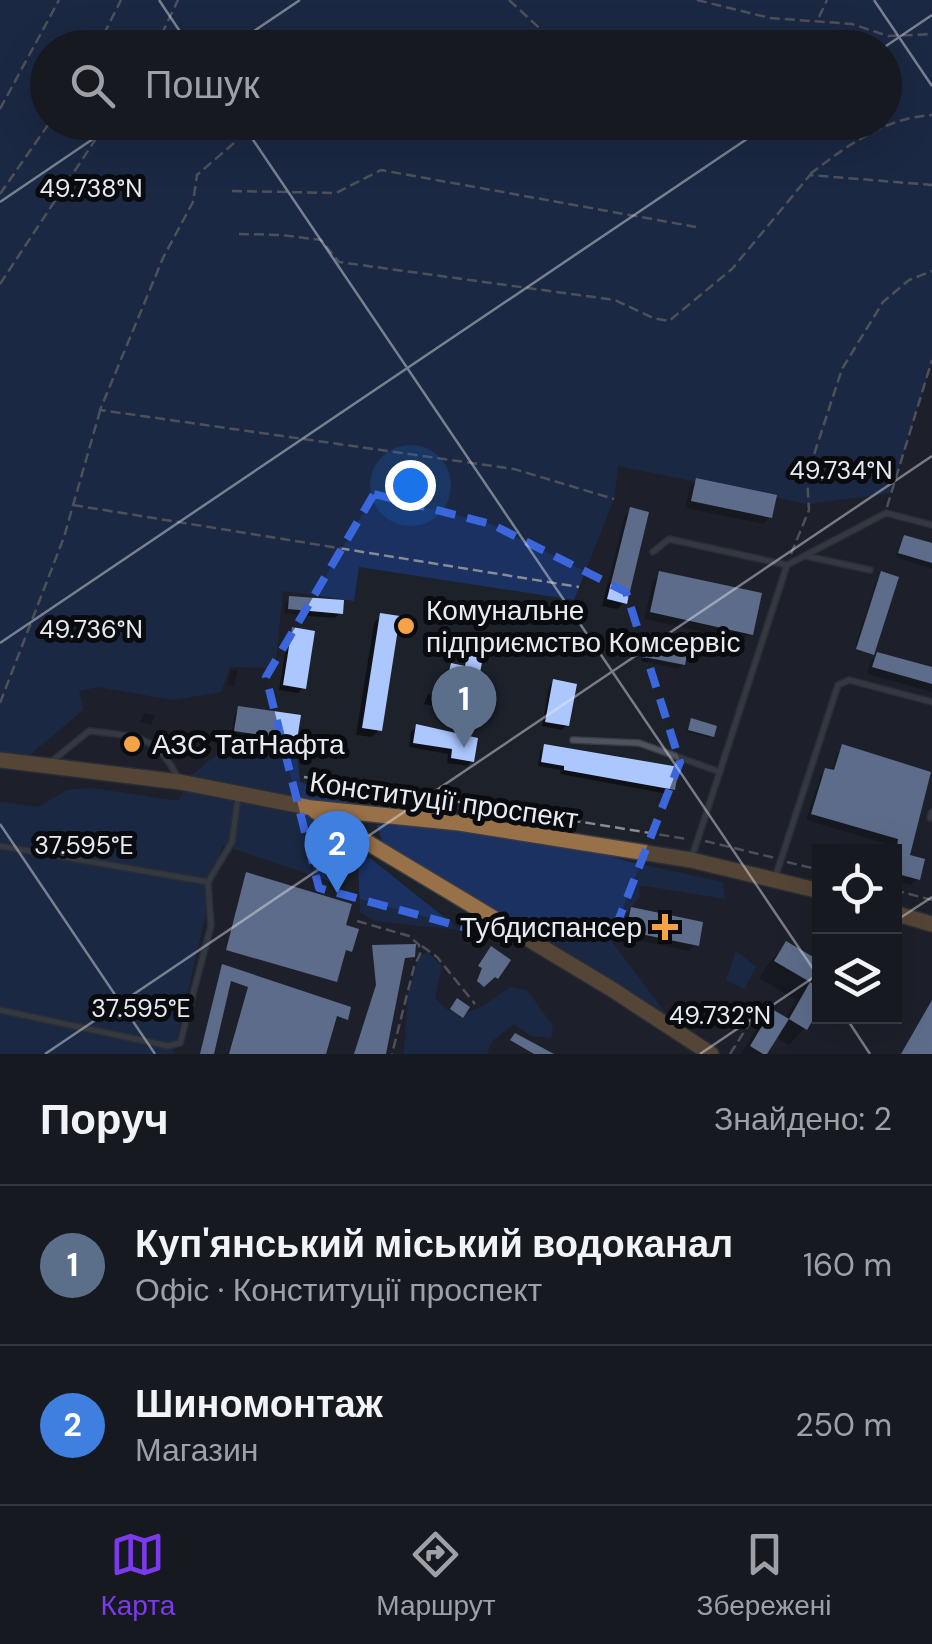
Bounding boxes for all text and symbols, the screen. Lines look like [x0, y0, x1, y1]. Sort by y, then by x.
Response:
search box [30, 30, 902, 140]
icon: search [65, 58, 120, 113]
text: Пошук [145, 60, 260, 110]
text: 49.738°N [40, 172, 142, 205]
text: 49.734°N [790, 454, 892, 487]
your location [385, 460, 436, 511]
place label: Комунальне пiдприємство Комсервiс [426, 592, 740, 661]
text: 49.736°N [39, 613, 143, 646]
marker: Комунальне пiдприємство Комсервiс [395, 615, 417, 637]
pin: 1 [432, 666, 496, 748]
place label: АЗС ТатНафта [152, 726, 345, 763]
marker: АЗС ТатНафта [121, 733, 143, 755]
street label: Конституції проспект [307, 763, 581, 838]
pin: 2 [304, 810, 370, 893]
text: 37.595°E [34, 829, 134, 862]
map controls [812, 844, 902, 1024]
button: locate [812, 844, 902, 934]
place label: Тубдиспансер [460, 909, 642, 946]
marker: Тубдиспансер [652, 914, 678, 940]
button: layers [812, 934, 902, 1024]
text: 37.595°E [91, 992, 191, 1025]
text: 49.732°N [669, 999, 771, 1032]
text: Поруч [40, 1092, 169, 1147]
text: Знайдено: 2 [714, 1098, 892, 1140]
text: Куп'янський міський водоканал [135, 1219, 733, 1269]
text: 1 [67, 1244, 78, 1286]
text: 160 m [803, 1244, 892, 1286]
text: Офіс · Конституції проспект [135, 1269, 542, 1311]
text: Шиномонтаж [135, 1379, 383, 1429]
text: 2 [63, 1404, 82, 1446]
text: 250 m [795, 1404, 892, 1446]
text: Магазин [135, 1429, 258, 1471]
tab: Карта [100, 1527, 175, 1624]
tab: Маршрут [376, 1527, 496, 1624]
tab: Збережені [697, 1527, 832, 1624]

